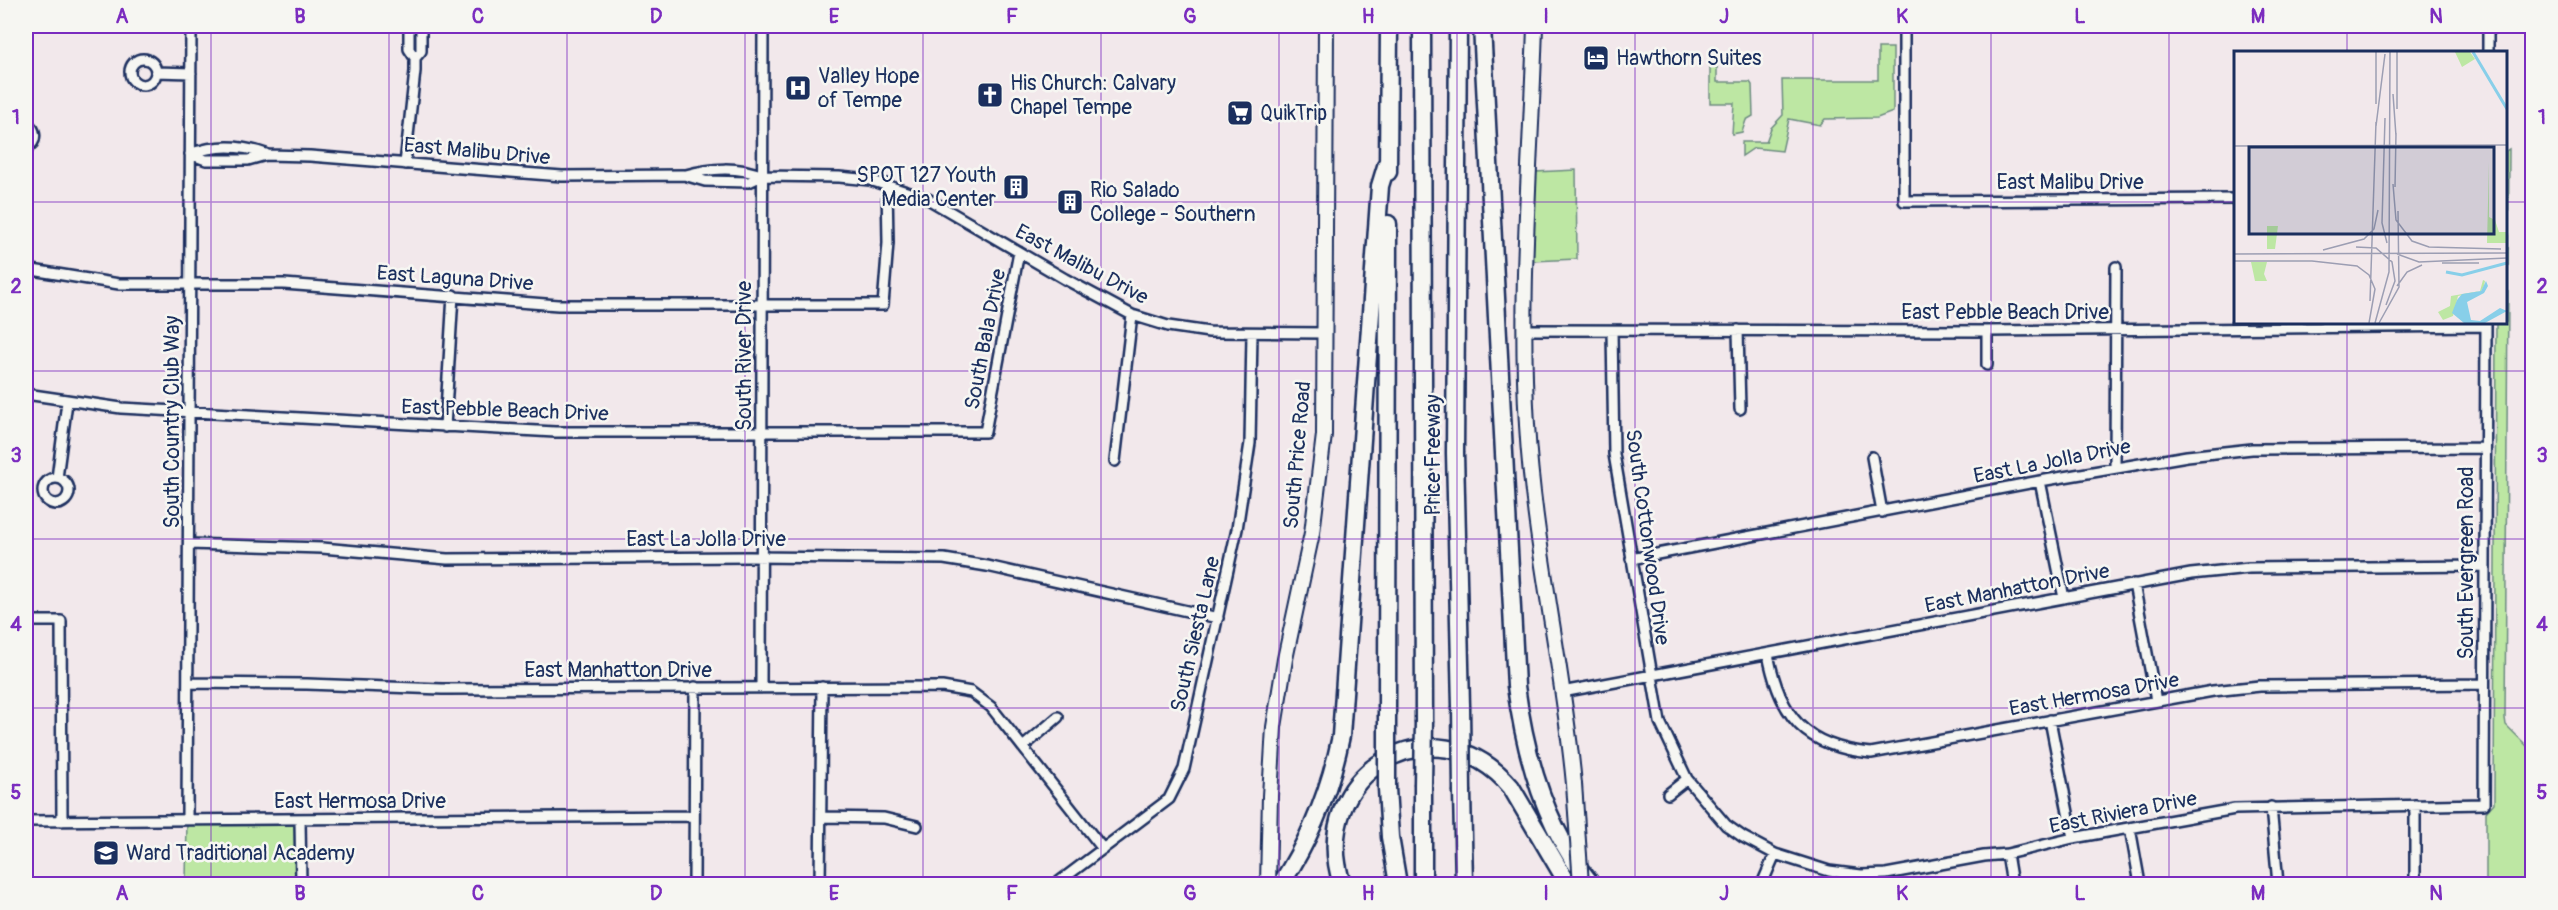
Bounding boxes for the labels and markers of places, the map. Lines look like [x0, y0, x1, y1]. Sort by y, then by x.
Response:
hotel icon: Hawthorn Suites [1581, 43, 1611, 73]
place label: Hawthorn Suites [1616, 45, 1762, 72]
place label: Valley Hope of Tempe [818, 63, 920, 114]
place label: His Church: Calvary Chapel Tempe [1010, 70, 1176, 121]
hospital icon: Valley Hope of Tempe [783, 73, 813, 103]
church icon: His Church: Calvary Chapel Tempe [975, 80, 1005, 110]
supermarket icon: QuikTrip [1225, 98, 1255, 128]
place label: QuikTrip [1260, 100, 1327, 127]
place label: SPOT 127 Youth Media Center [857, 162, 997, 213]
building icon: SPOT 127 Youth Media Center [1001, 172, 1031, 202]
place label: Rio Salado College - Southern [1090, 177, 1256, 228]
building icon: Rio Salado College - Southern [1055, 187, 1085, 217]
school or university icon: Ward Traditional Academy [91, 838, 121, 868]
place label: Ward Traditional Academy [126, 840, 355, 867]

